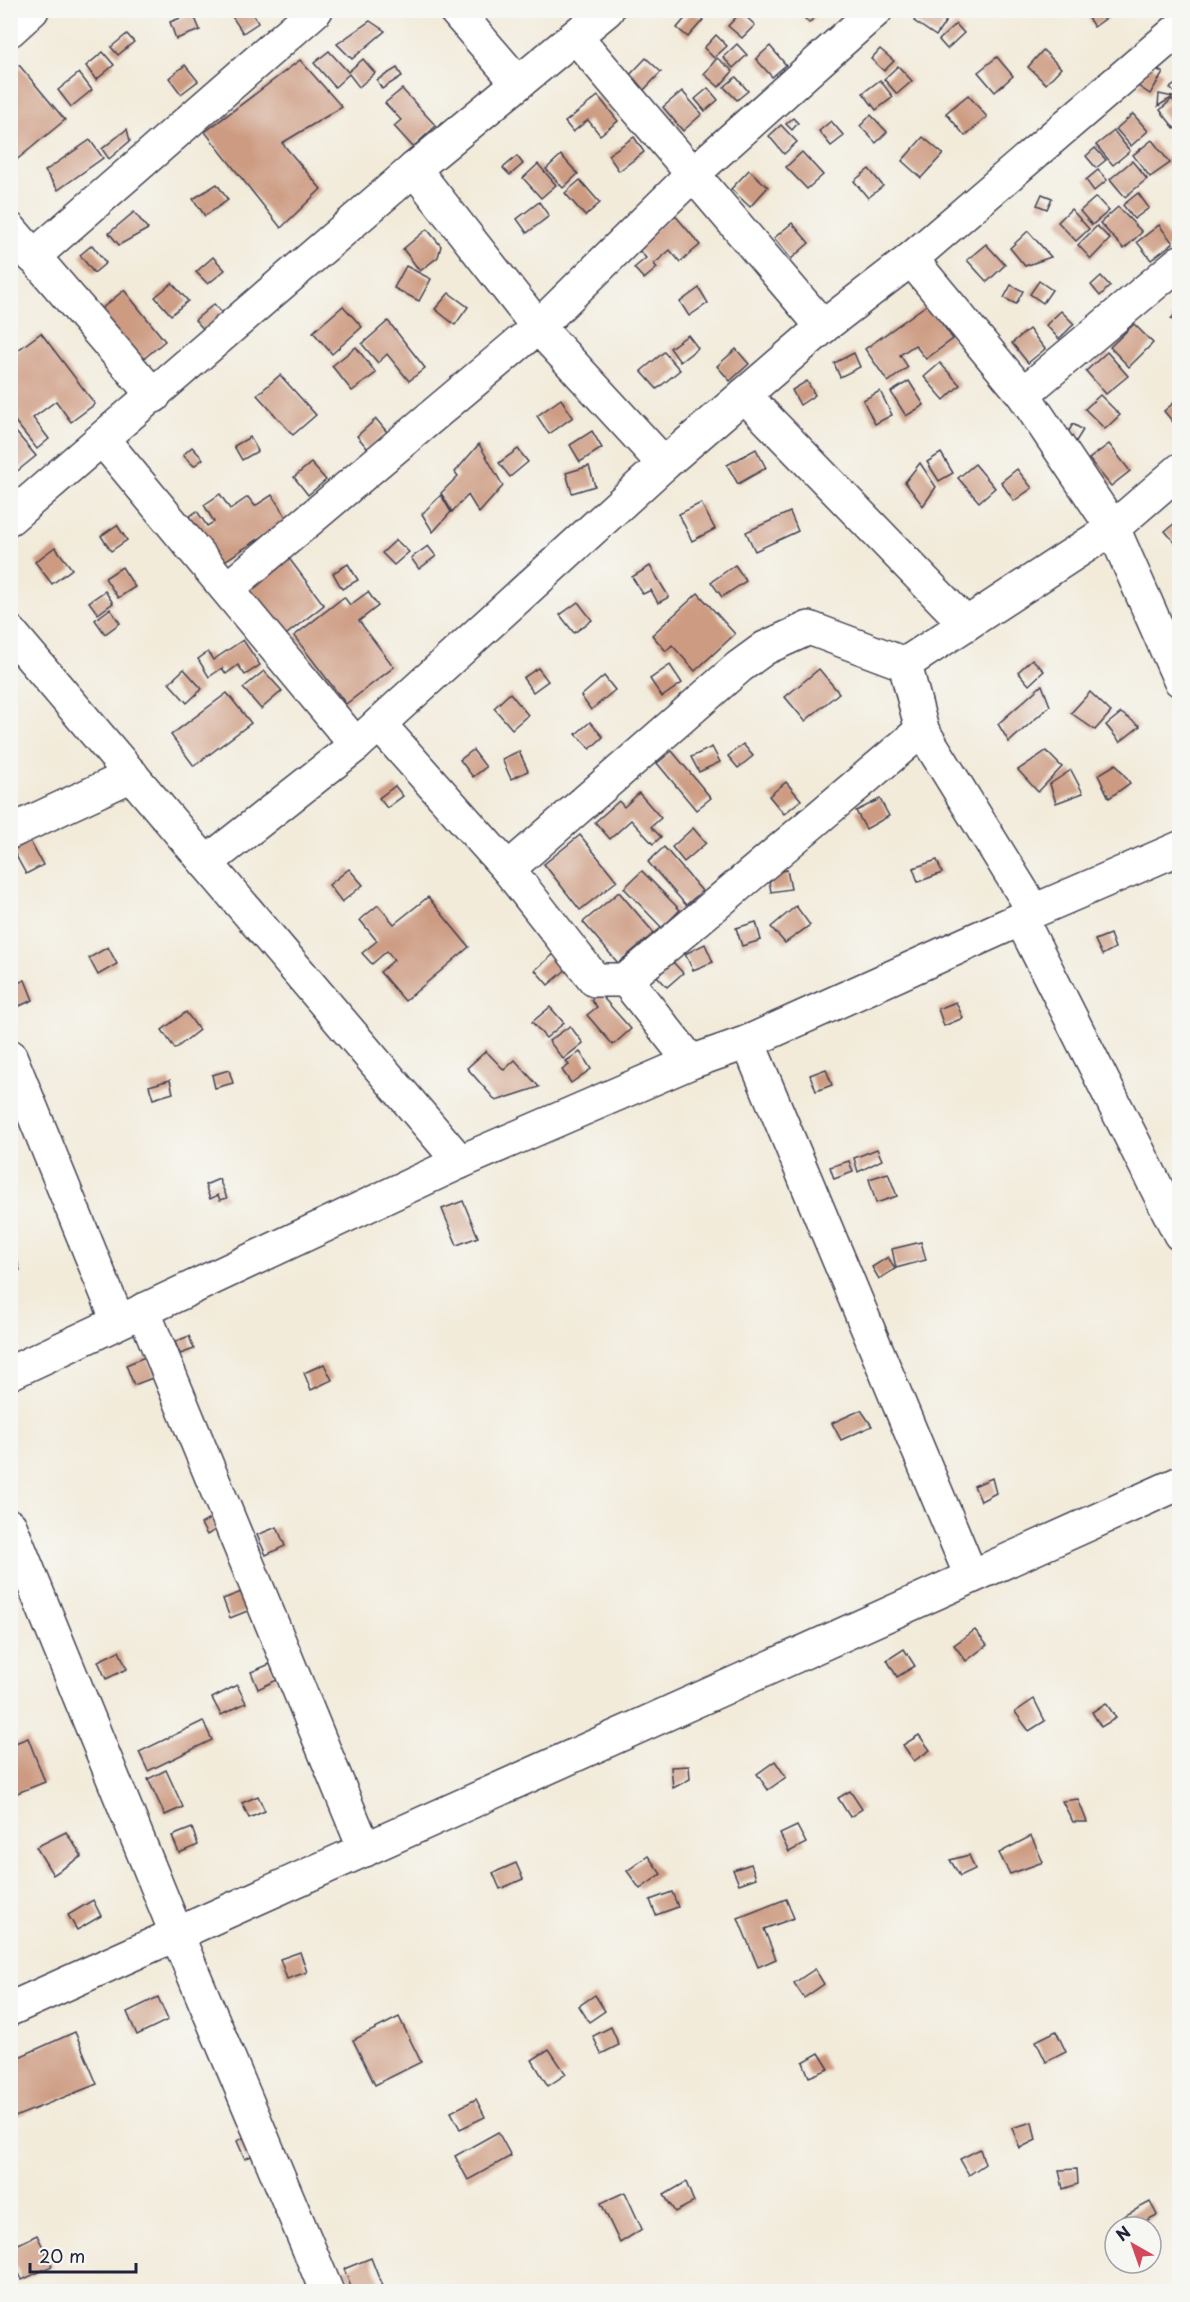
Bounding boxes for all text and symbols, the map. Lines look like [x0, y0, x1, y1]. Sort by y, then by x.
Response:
north arrow [1103, 2215, 1163, 2275]
text: N [1110, 2219, 1135, 2246]
scale bar [30, 2236, 136, 2274]
text: 20 m [39, 2242, 85, 2269]

